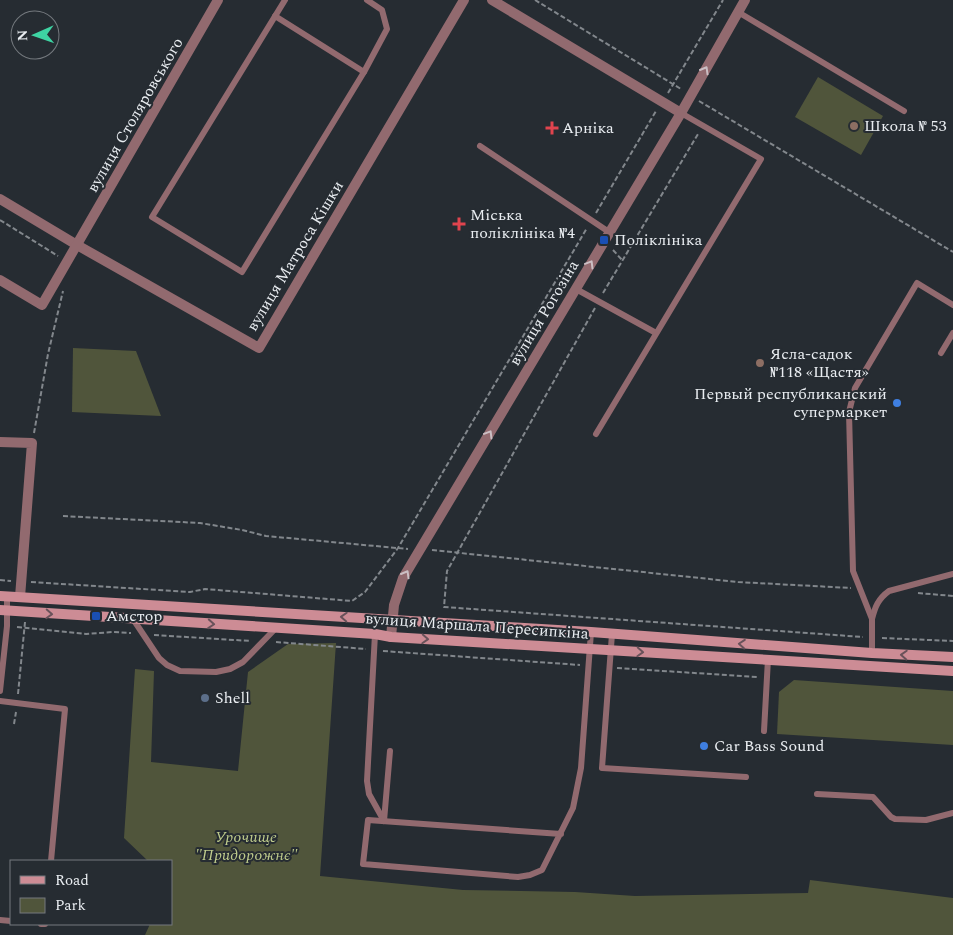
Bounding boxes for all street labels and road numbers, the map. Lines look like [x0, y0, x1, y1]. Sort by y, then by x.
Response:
street label: вулиця Столяровського [81, 33, 189, 197]
street label: вулиця Матроса Кішки [240, 176, 350, 336]
street label: вулиця Рогозіна [503, 256, 585, 370]
street label: вулиця Маршала Пересипкіна [364, 606, 590, 646]

